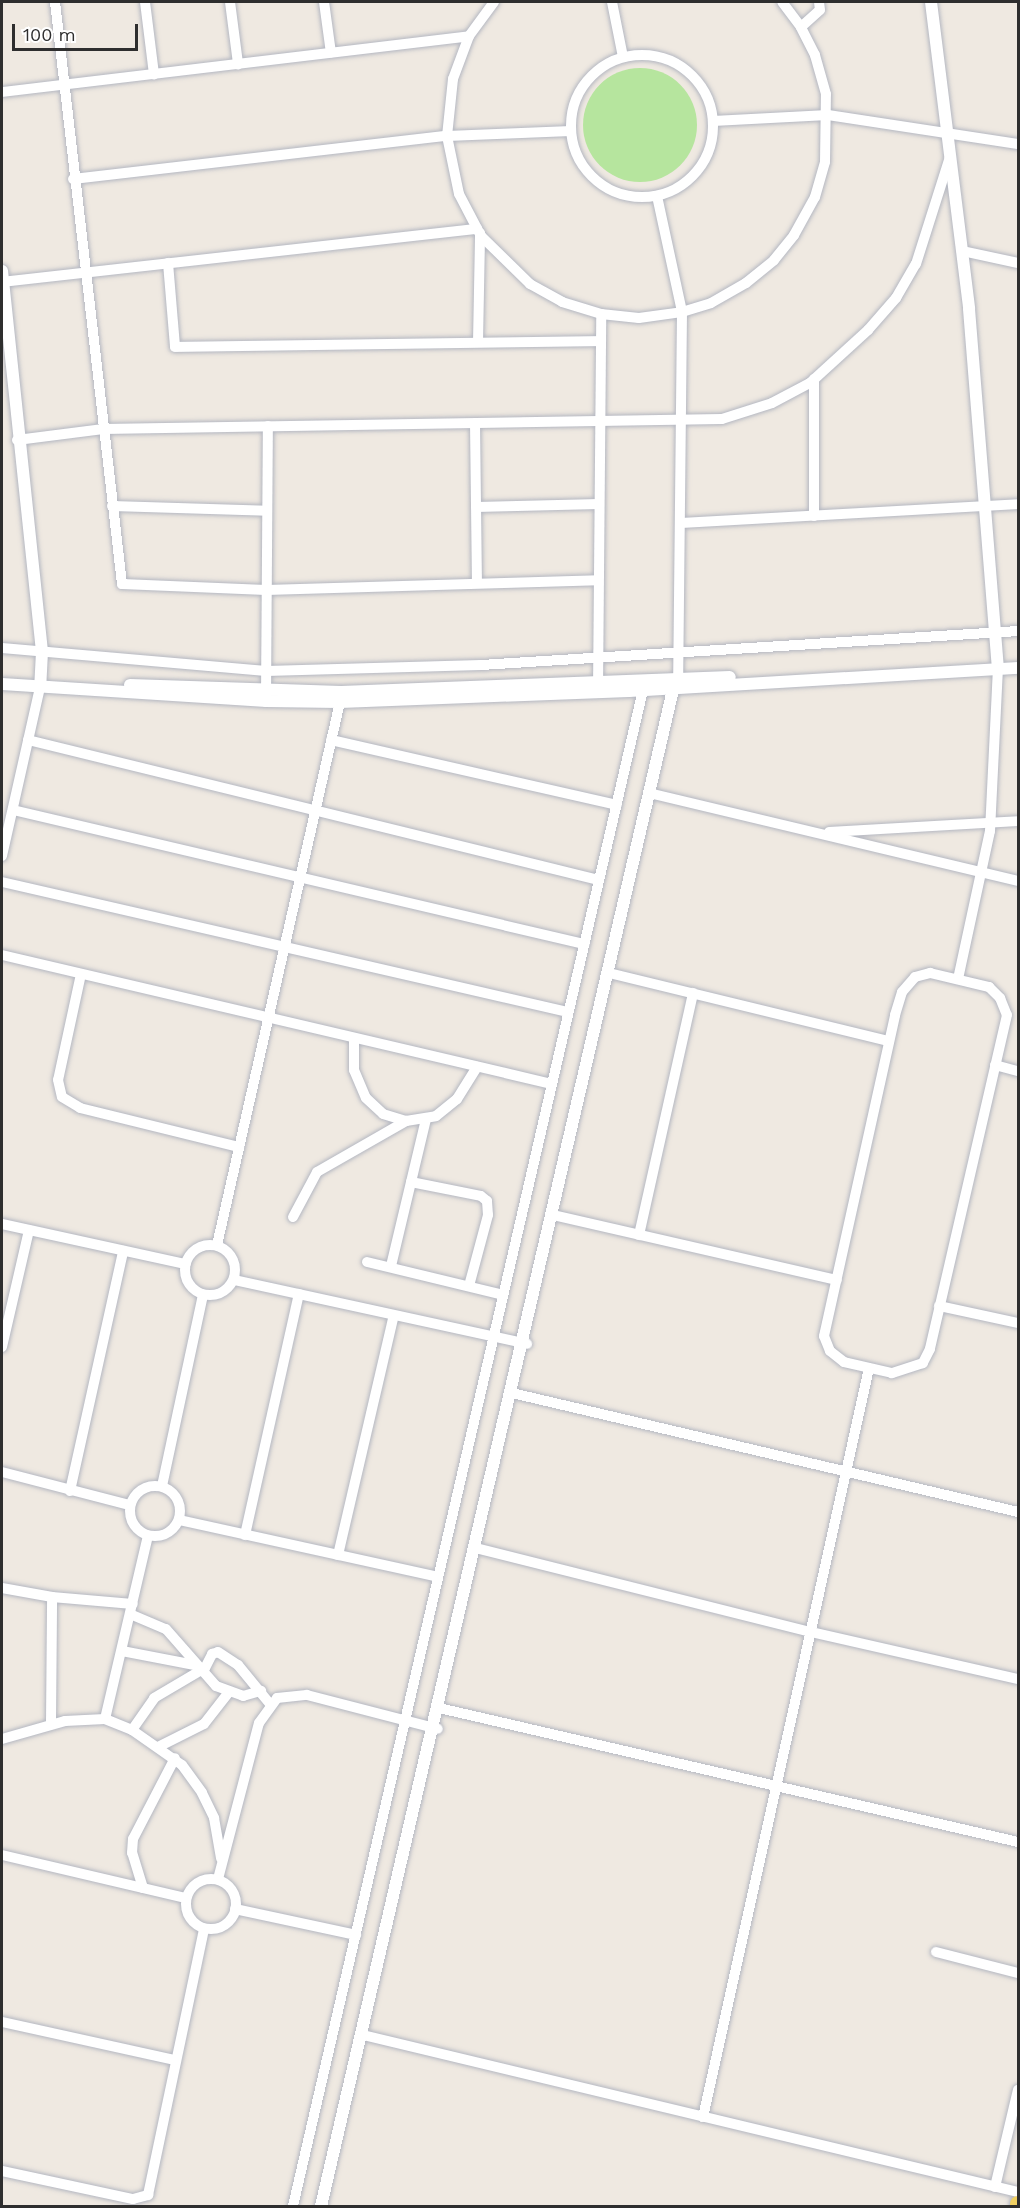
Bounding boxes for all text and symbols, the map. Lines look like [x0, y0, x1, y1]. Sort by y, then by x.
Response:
scale bar [15, 12, 141, 50]
text: 100 m [23, 24, 76, 45]

